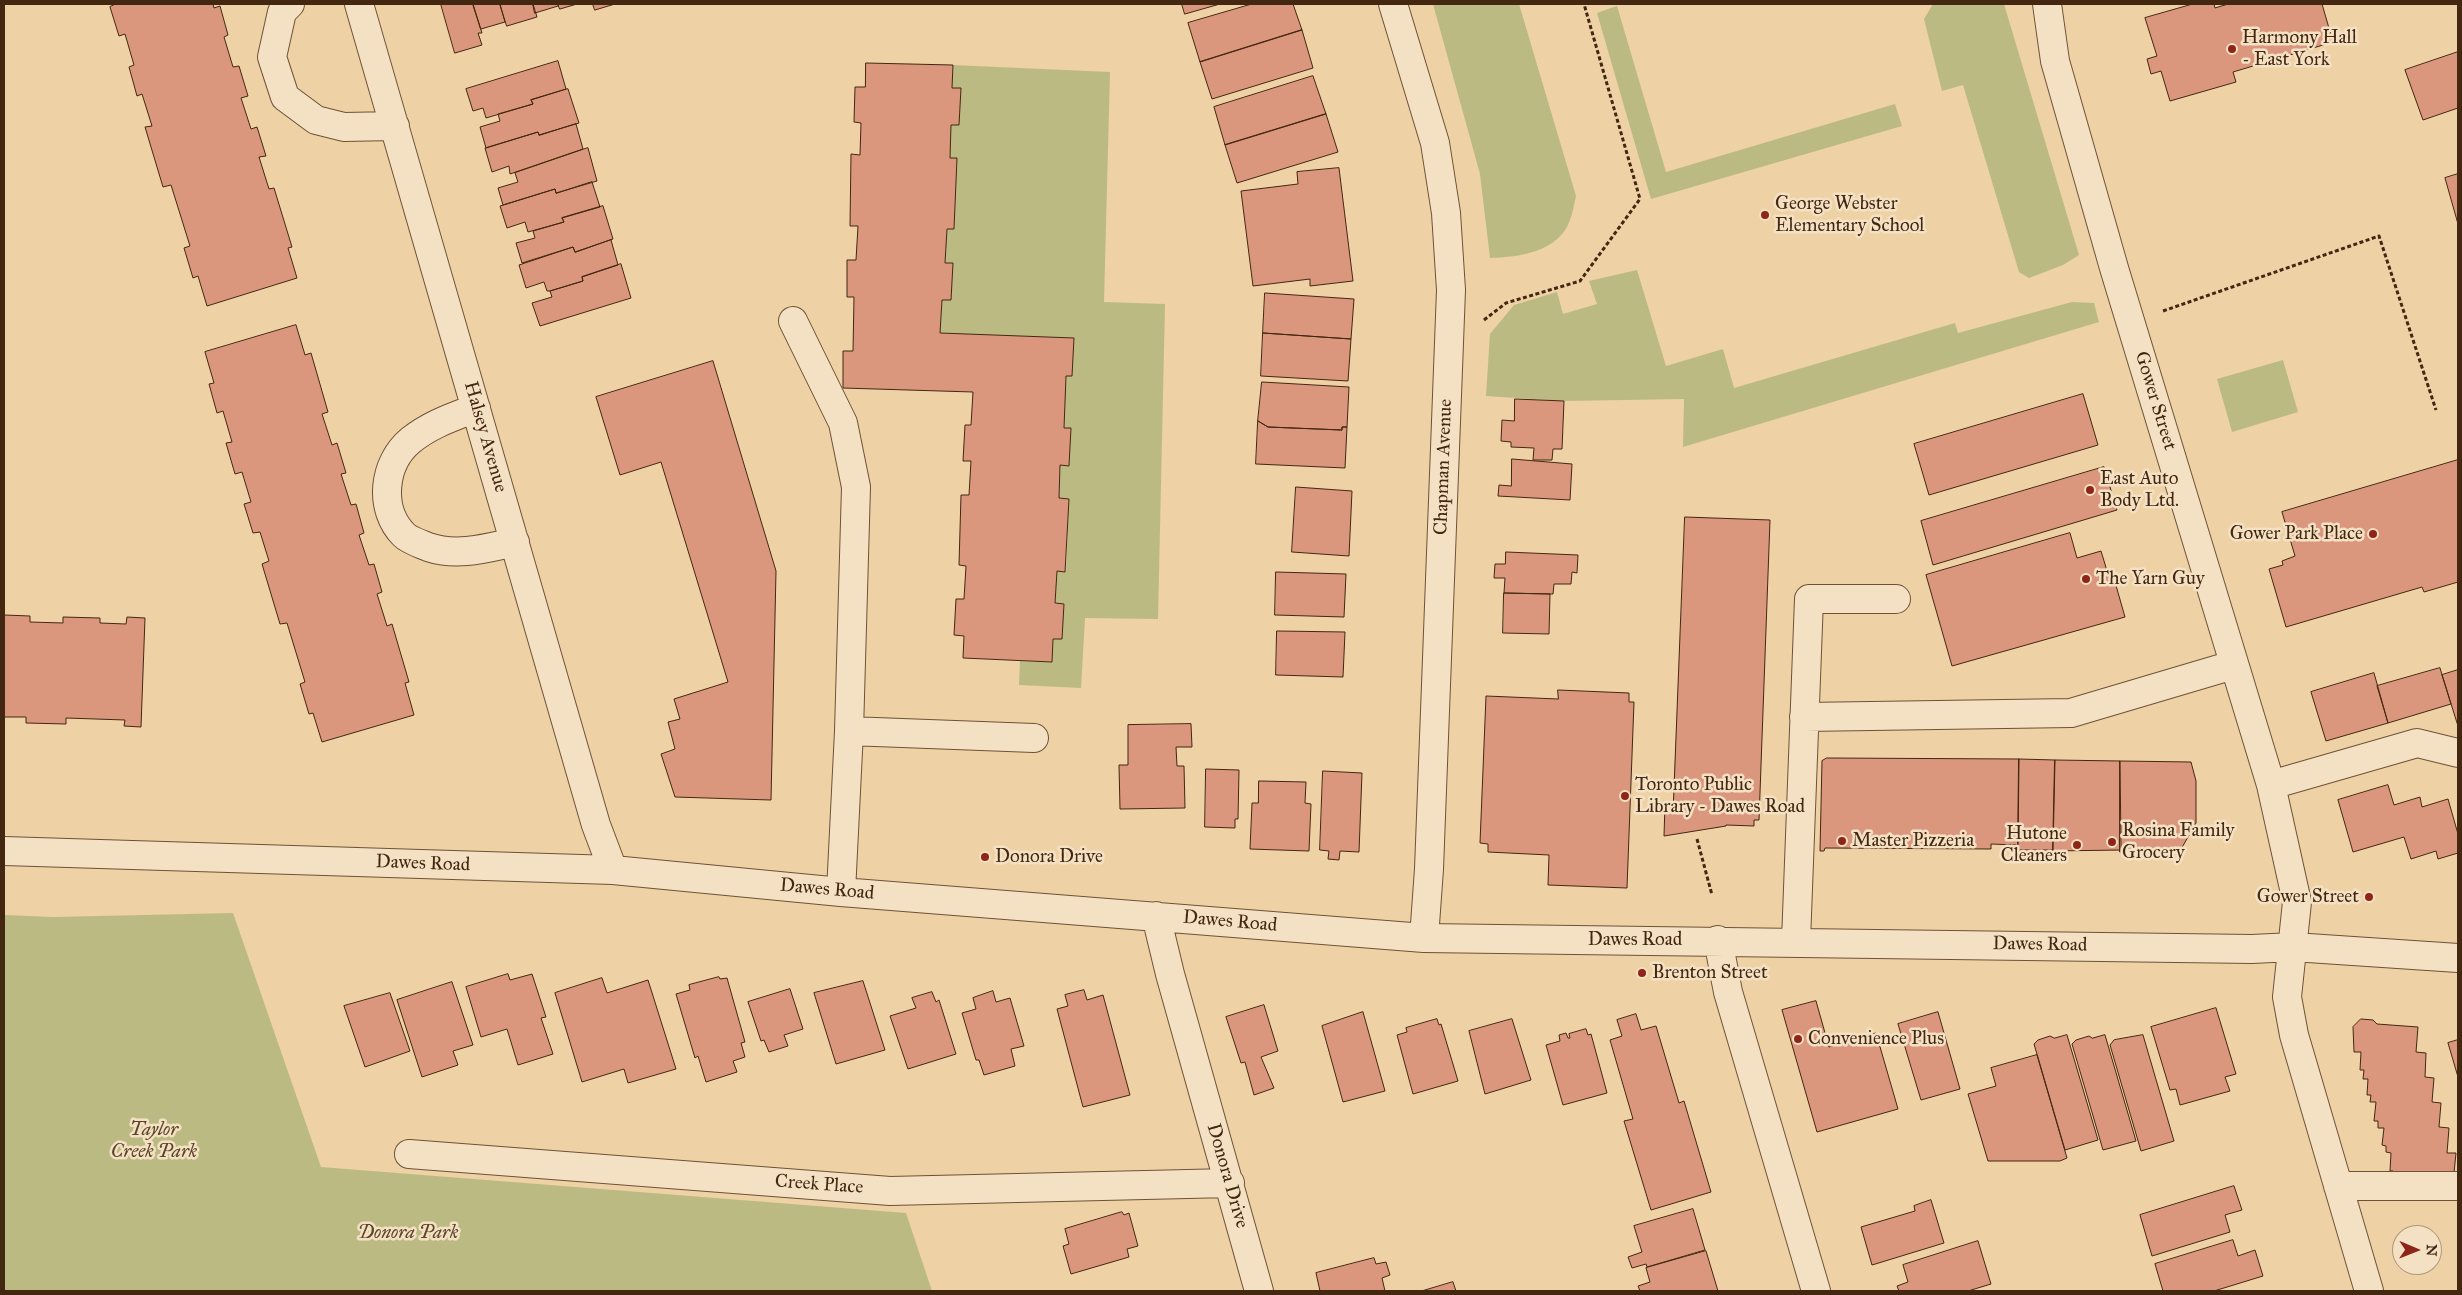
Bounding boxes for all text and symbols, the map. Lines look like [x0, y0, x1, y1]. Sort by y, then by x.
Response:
place label: Harmony Hall - East York [2242, 27, 2357, 71]
marker: Harmony Hall - East York [2226, 43, 2238, 55]
place label: George Webster Elementary School [1775, 193, 1924, 237]
marker: George Webster Elementary School [1759, 209, 1771, 221]
street label: Gower Street [2129, 349, 2181, 453]
street label: Halsey Avenue [458, 379, 512, 495]
street label: Chapman Avenue [1430, 398, 1458, 536]
place label: East Auto Body Ltd. [2100, 468, 2179, 512]
marker: East Auto Body Ltd. [2084, 484, 2096, 496]
place label: Gower Park Place [2230, 523, 2363, 545]
marker: Gower Park Place [2367, 528, 2379, 540]
place label: The Yarn Guy [2096, 568, 2205, 590]
marker: The Yarn Guy [2080, 573, 2092, 585]
place label: Toronto Public Library - Dawes Road [1635, 774, 1805, 818]
marker: Toronto Public Library - Dawes Road [1619, 790, 1631, 802]
place label: Rosina Family Grocery [2122, 820, 2234, 864]
place label: Hutone Cleaners [2001, 823, 2067, 867]
place label: Master Pizzeria [1852, 830, 1974, 852]
marker: Master Pizzeria [1836, 835, 1848, 847]
marker: Rosina Family Grocery [2106, 836, 2118, 848]
marker: Hutone Cleaners [2071, 839, 2083, 851]
place label: Donora Drive [995, 846, 1103, 868]
street label: Dawes Road [375, 851, 471, 877]
marker: Donora Drive [979, 851, 991, 863]
street label: Dawes Road [779, 875, 875, 905]
place label: Gower Street [2257, 886, 2359, 908]
marker: Gower Street [2363, 891, 2375, 903]
street label: Dawes Road [1182, 907, 1278, 937]
street label: Dawes Road [1588, 929, 1682, 951]
street label: Dawes Road [1993, 933, 2087, 957]
place label: Brenton Street [1652, 962, 1768, 984]
marker: Brenton Street [1636, 967, 1648, 979]
place label: Convenience Plus [1808, 1028, 1944, 1050]
marker: Convenience Plus [1792, 1033, 1804, 1045]
park label: Taylor Creek Park [111, 1119, 197, 1163]
street label: Donora Drive [1201, 1121, 1253, 1231]
street label: Creek Place [774, 1171, 864, 1199]
park label: Donora Park [358, 1222, 458, 1244]
north arrow [2392, 1225, 2442, 1275]
text: N [2423, 1244, 2440, 1256]

